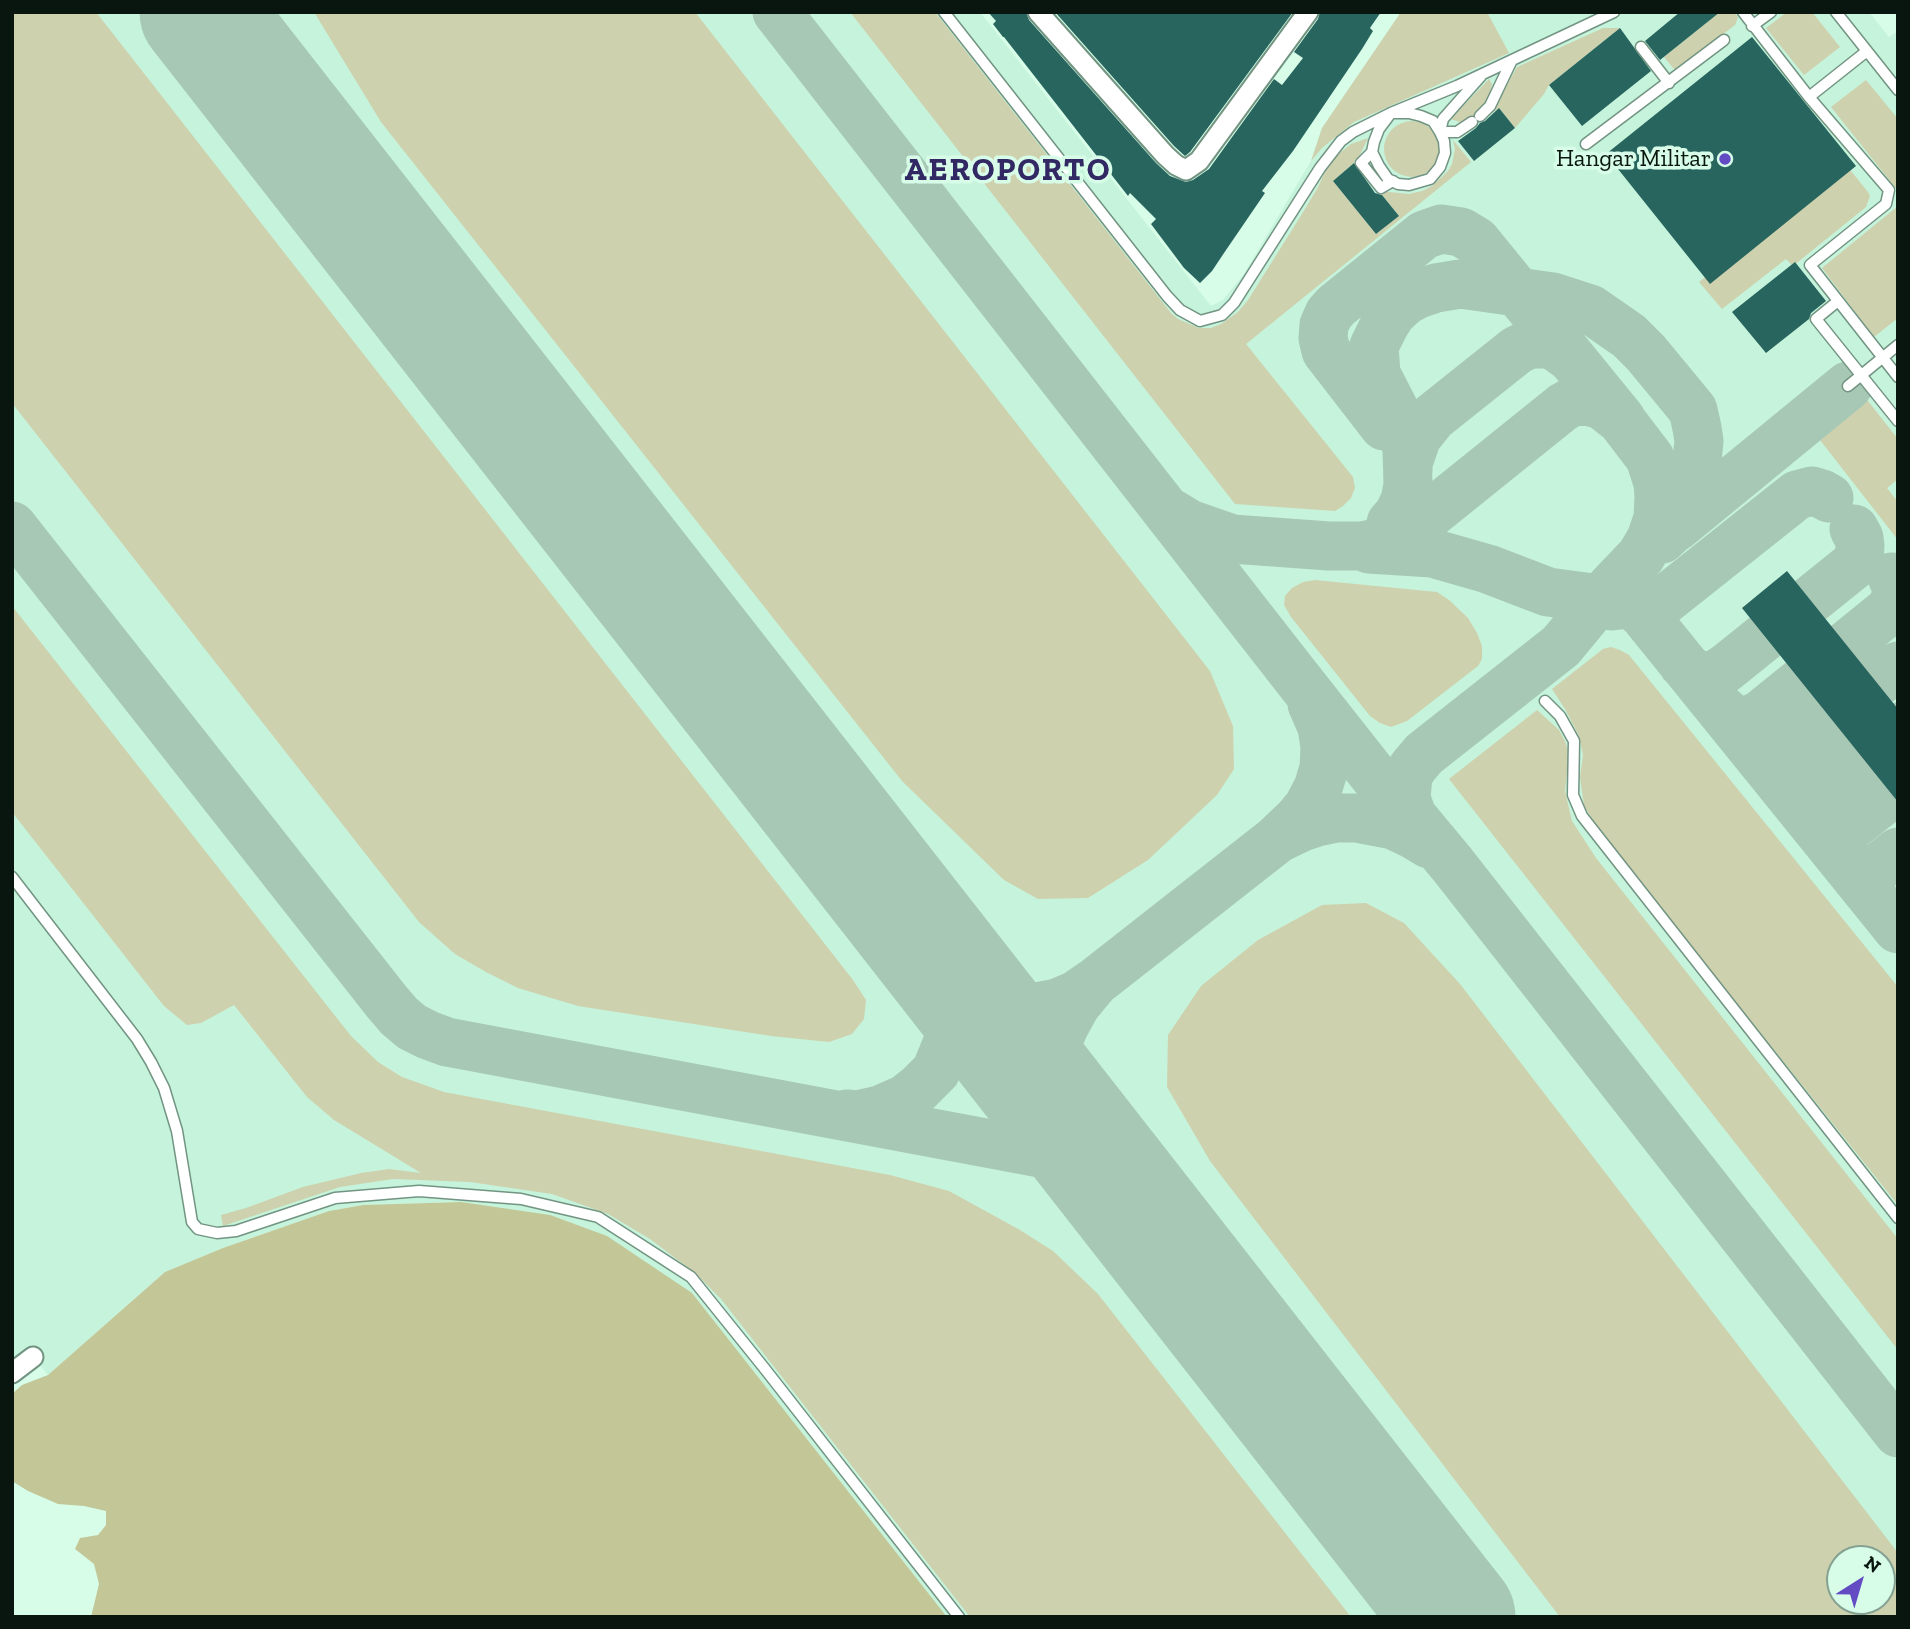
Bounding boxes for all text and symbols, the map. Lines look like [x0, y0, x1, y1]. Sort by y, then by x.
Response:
place label: Hangar Militar [1556, 145, 1711, 173]
marker: Hangar Militar [1717, 151, 1733, 167]
district label: AEROPORTO [906, 152, 1110, 190]
north arrow [1826, 1545, 1896, 1615]
text: N [1860, 1551, 1885, 1578]

